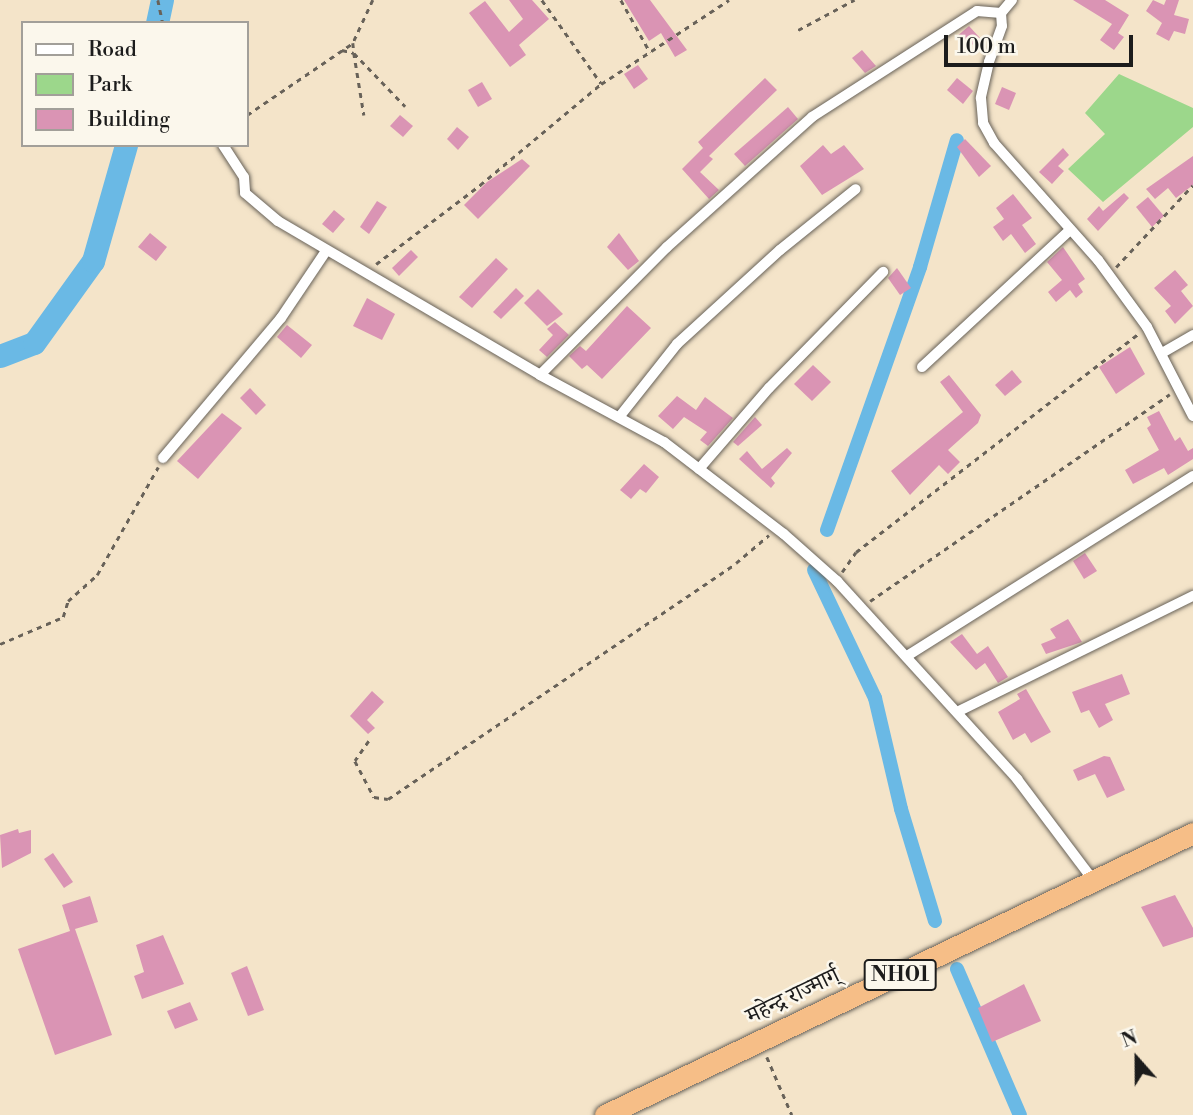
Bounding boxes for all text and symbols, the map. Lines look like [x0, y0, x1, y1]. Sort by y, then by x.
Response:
legend [21, 21, 248, 147]
scale bar [948, 21, 1137, 65]
text: 100 m [957, 34, 1016, 60]
text: Road [88, 37, 137, 63]
text: Park [88, 72, 132, 98]
text: Building [88, 107, 170, 133]
road number: NH01 [863, 958, 937, 992]
street label: महेन्द्र राज्मार्ग् [742, 962, 844, 1030]
north arrow [1102, 1024, 1172, 1094]
text: N [1118, 1025, 1141, 1053]

